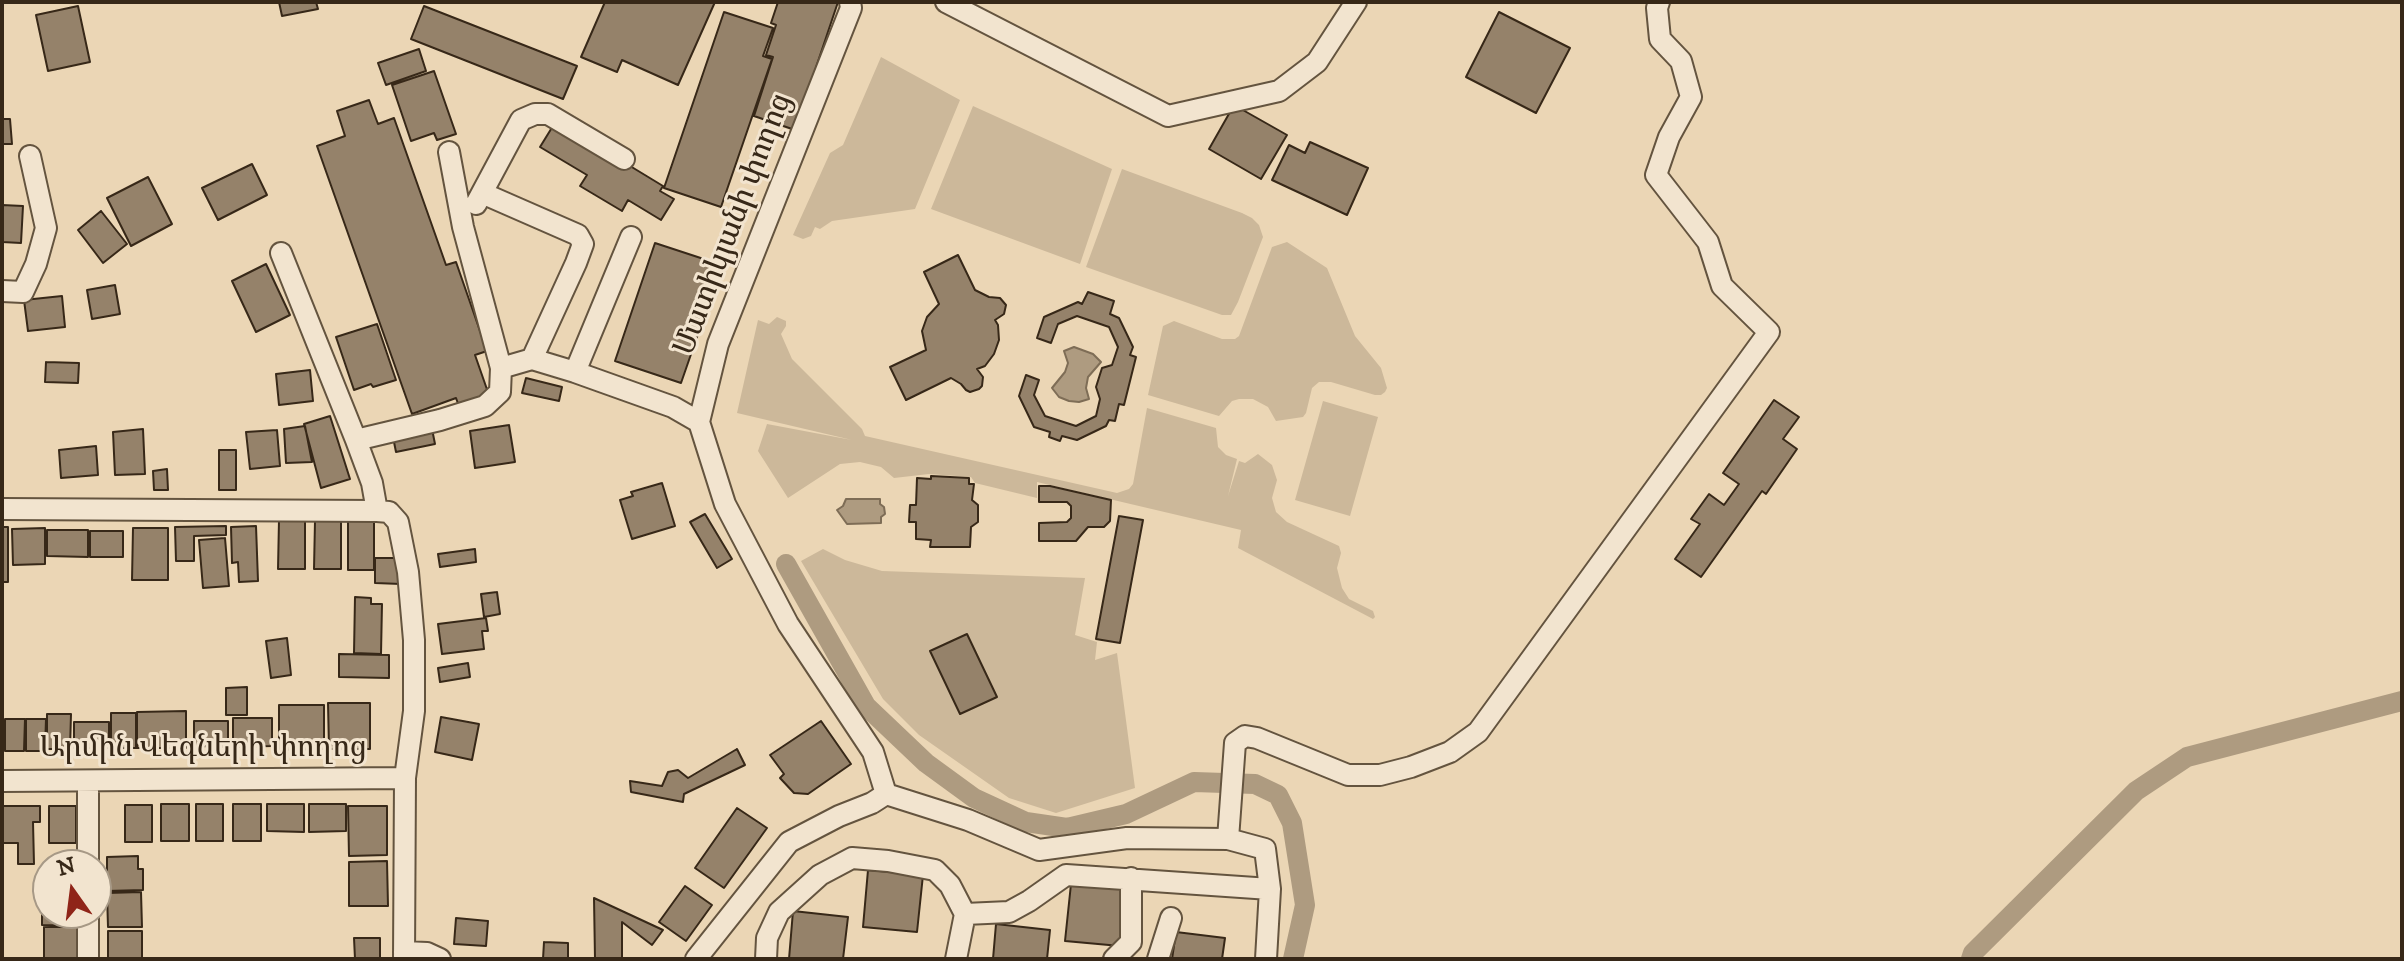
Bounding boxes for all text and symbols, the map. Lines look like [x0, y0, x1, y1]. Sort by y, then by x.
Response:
street label: Մատիկյանի փողոց [668, 89, 802, 361]
street label: Արմին Վեգների փողոց [39, 732, 367, 768]
north arrow [32, 849, 112, 929]
text: N [55, 852, 79, 882]

